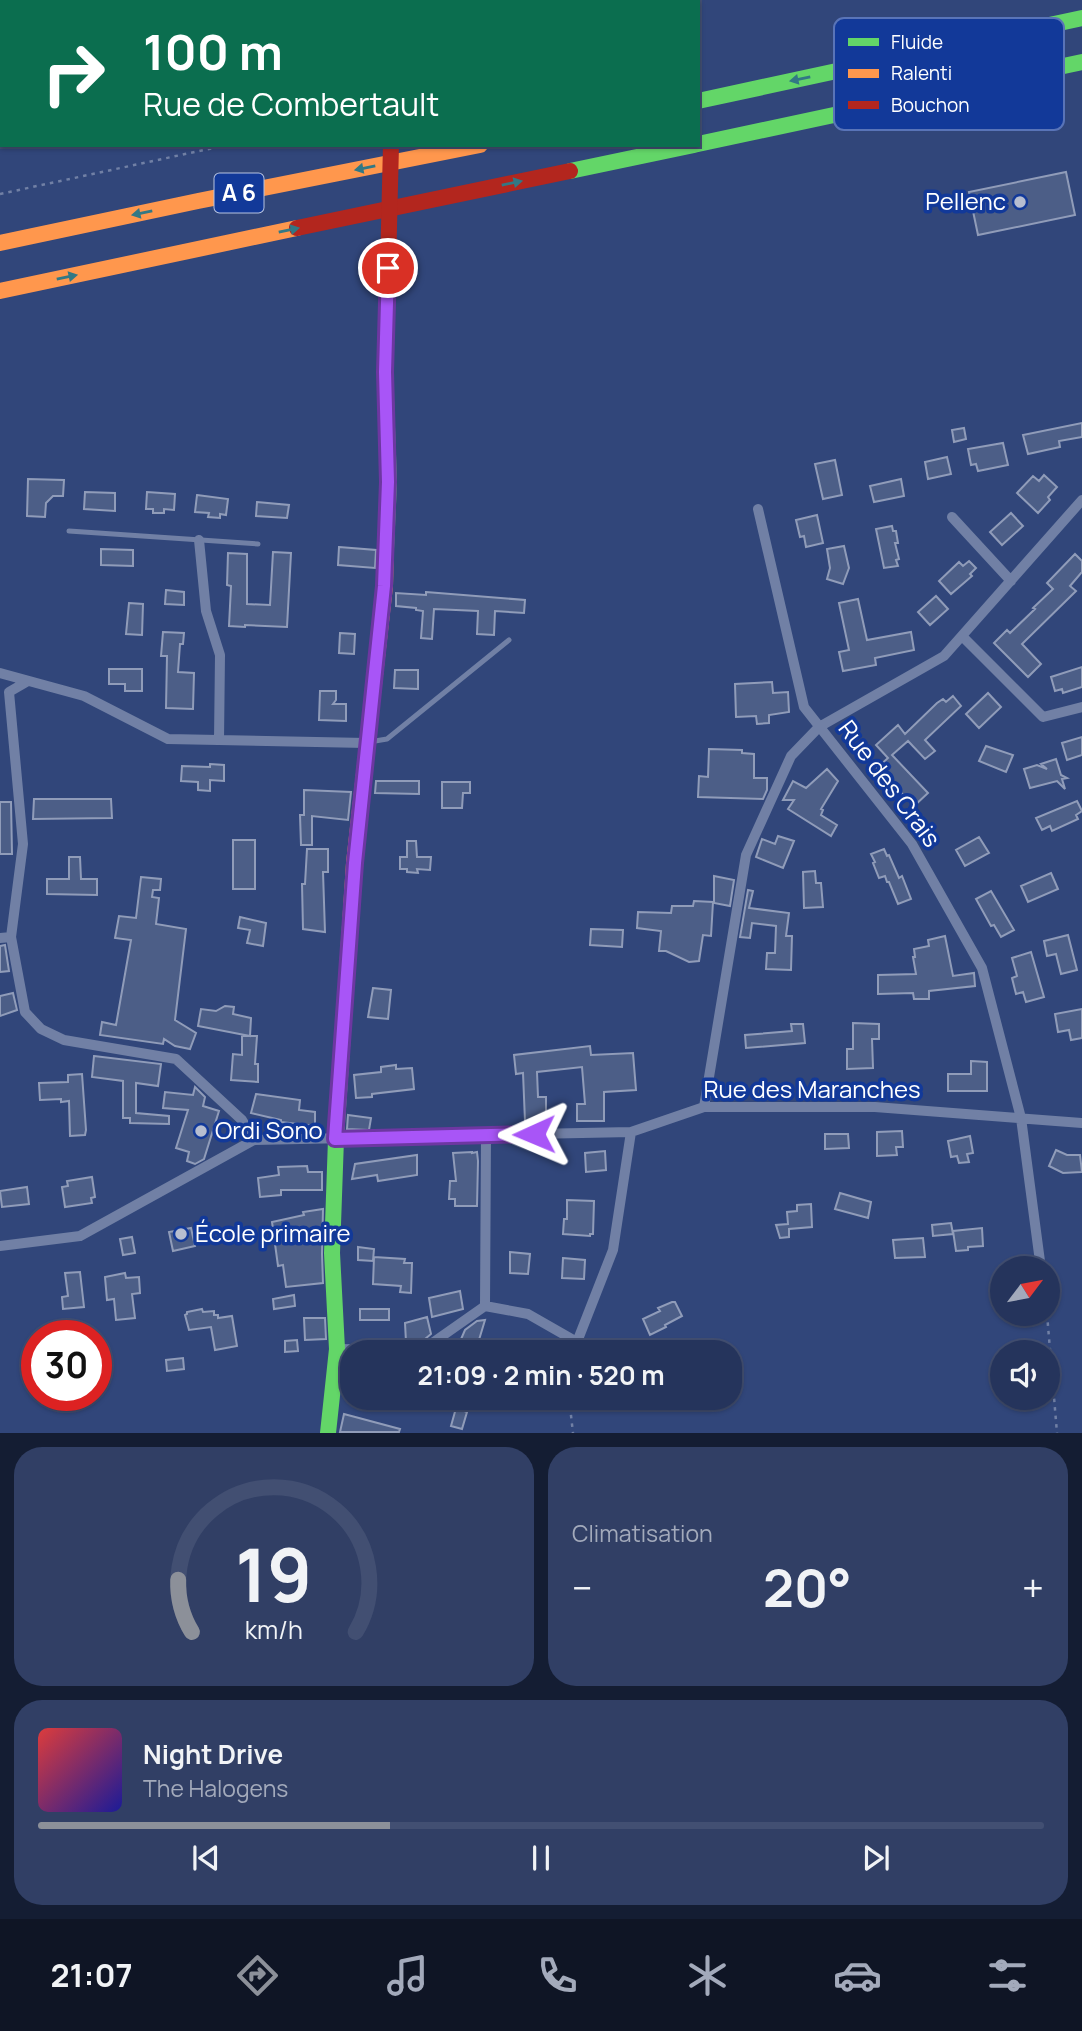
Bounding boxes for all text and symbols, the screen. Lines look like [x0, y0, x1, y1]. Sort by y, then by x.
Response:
text: 100 m [143, 18, 283, 85]
legend [834, 18, 1064, 130]
icon: right [28, 28, 119, 119]
text: Fluide [891, 29, 943, 55]
text: Ralenti [891, 60, 952, 86]
one-way arrow [789, 74, 811, 85]
text: Rue de Combertault [143, 82, 439, 126]
text: Bouchon [891, 92, 970, 118]
one-way arrow [354, 163, 376, 174]
road number: A 6 [215, 174, 264, 212]
one-way arrow [501, 178, 523, 189]
place label: Pellenc [925, 184, 1006, 217]
marker: Pellenc [1012, 194, 1028, 210]
one-way arrow [131, 208, 153, 219]
one-way arrow [278, 225, 300, 236]
pin [358, 238, 418, 298]
icon: arrive [369, 249, 407, 287]
one-way arrow [56, 271, 78, 282]
street label: Rue des Crais [832, 713, 949, 853]
street label: Rue des Maranches [703, 1072, 921, 1105]
position arrow [497, 1097, 571, 1171]
place label: Ordi Sono [215, 1113, 323, 1146]
marker: Ordi Sono [193, 1123, 209, 1139]
place label: École primaire [195, 1216, 350, 1249]
marker: École primaire [173, 1226, 189, 1242]
north arrow [990, 1256, 1060, 1326]
map controls [990, 1256, 1060, 1410]
speed limit sign: 30 [21, 1320, 112, 1411]
button: sound [990, 1340, 1060, 1410]
text: 21:09 · 2 min · 520 m [417, 1357, 665, 1393]
text: Climatisation [572, 1517, 713, 1549]
text: 19 [235, 1525, 313, 1625]
text: 20° [763, 1552, 852, 1623]
text: − [572, 1561, 593, 1613]
text: + [1022, 1561, 1044, 1613]
text: km/h [245, 1612, 303, 1647]
text: Night Drive [143, 1736, 283, 1772]
text: The Halogens [143, 1772, 288, 1804]
icon: previous [187, 1839, 225, 1877]
icon: pause [522, 1839, 560, 1877]
icon: next [857, 1839, 895, 1877]
icon: directions [233, 1951, 282, 2000]
icon: music [383, 1951, 432, 2000]
icon: phone [533, 1951, 582, 2000]
icon: climate [683, 1951, 732, 2000]
icon: car [833, 1951, 882, 2000]
icon: filters [983, 1951, 1032, 2000]
text: 21:07 [50, 1953, 133, 1997]

